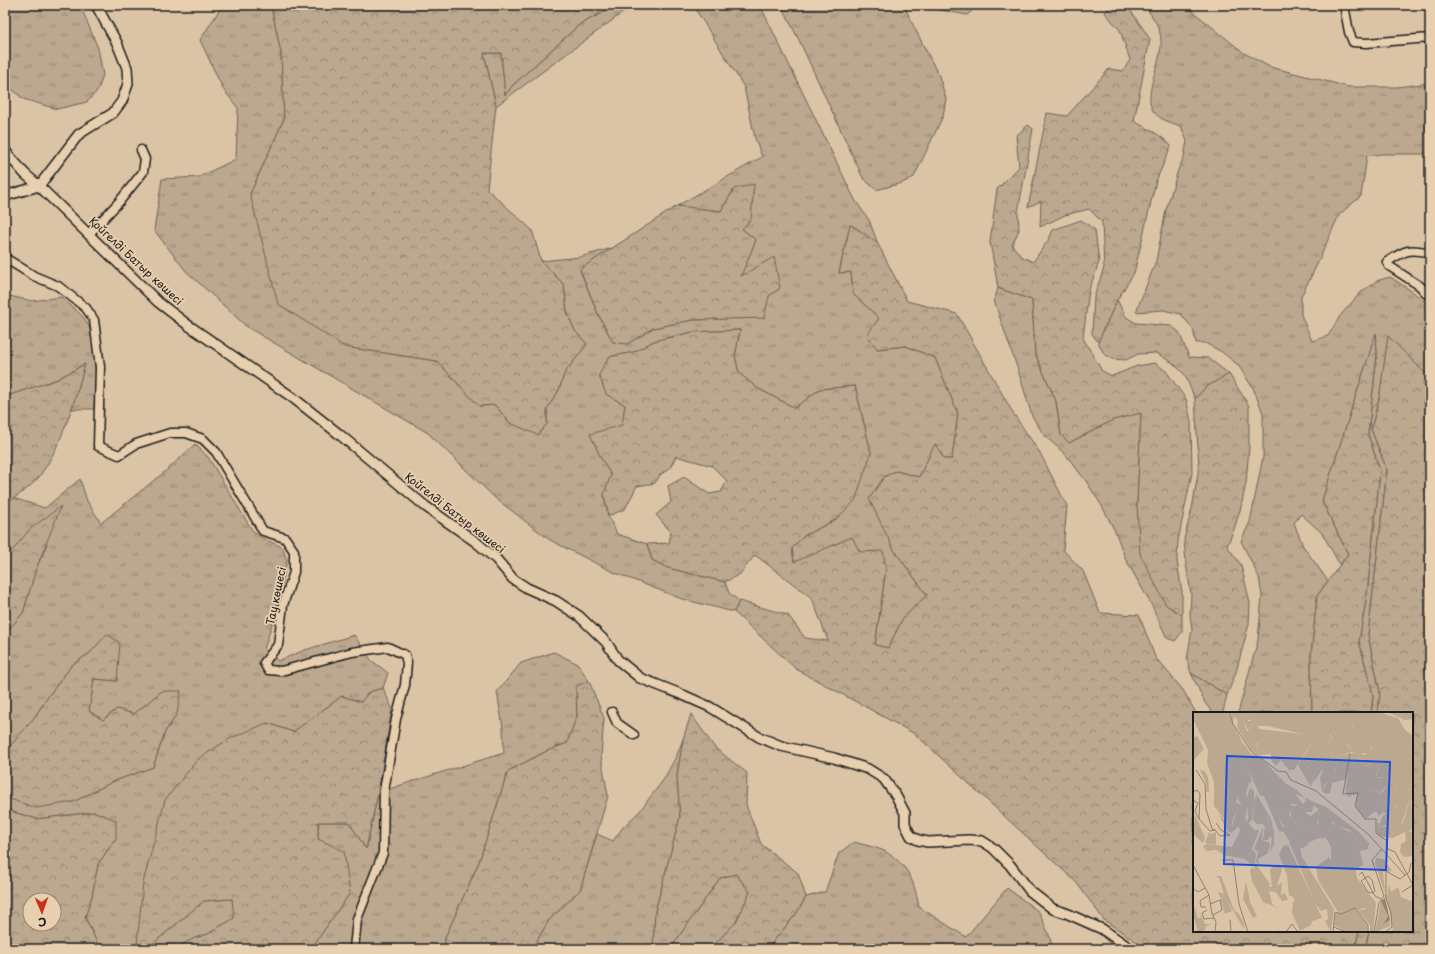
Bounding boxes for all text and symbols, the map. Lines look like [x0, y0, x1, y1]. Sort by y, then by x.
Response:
street label: Қойгелді Батыр көшесі [86, 212, 187, 309]
street label: Қойгелді Батыр көшесі [402, 468, 509, 557]
street label: Тау көшесі [261, 565, 290, 627]
inset map [1193, 712, 1413, 932]
north arrow [22, 892, 62, 932]
text: С [38, 914, 47, 931]

